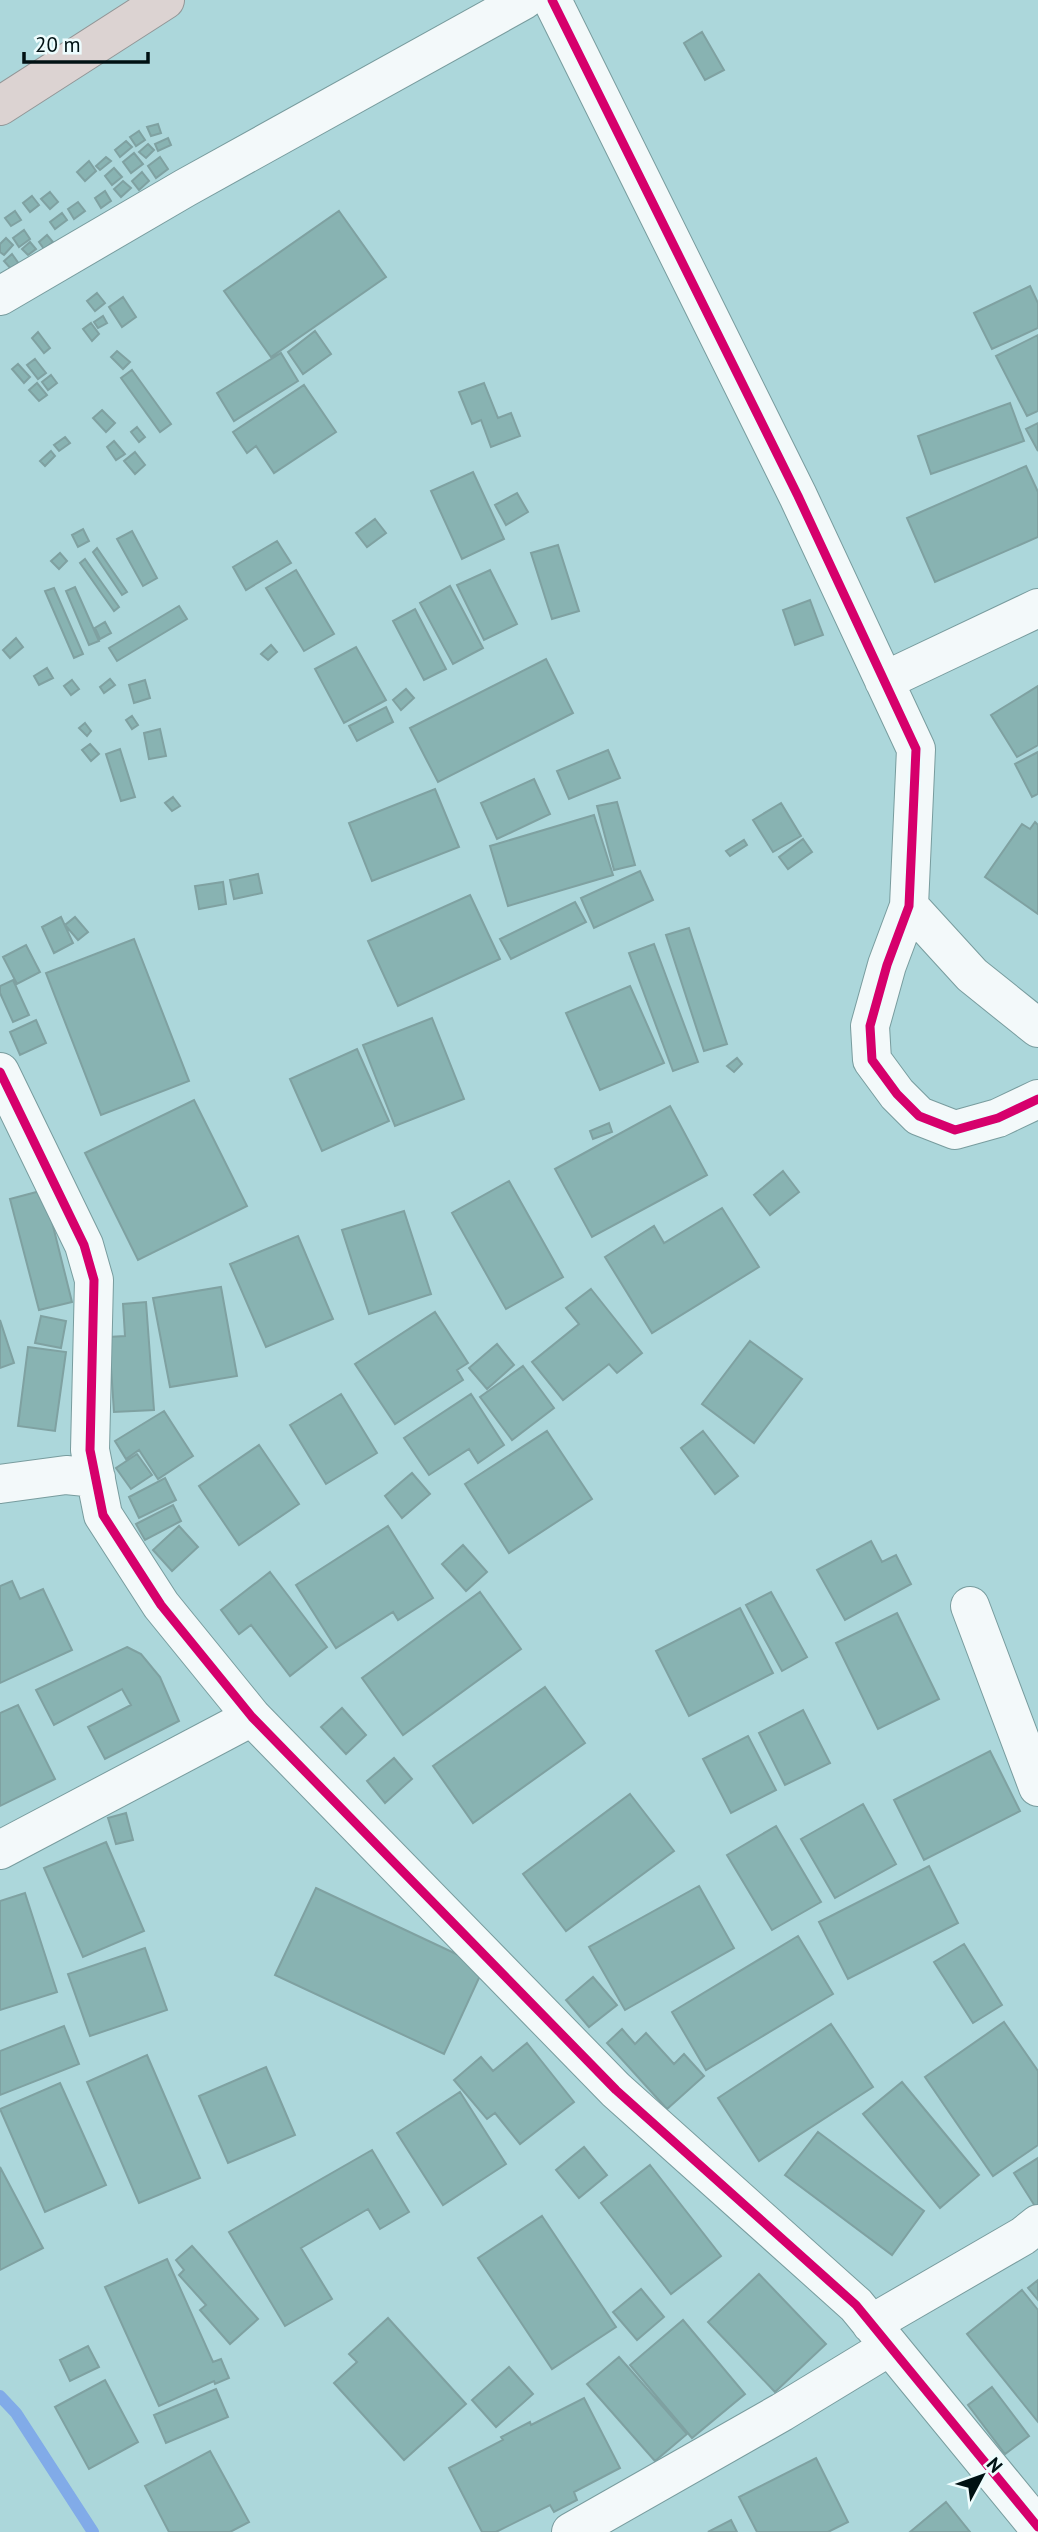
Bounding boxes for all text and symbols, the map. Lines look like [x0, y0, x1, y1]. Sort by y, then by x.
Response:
scale bar [24, 21, 149, 65]
text: 20 m [35, 31, 81, 58]
north arrow [947, 2441, 1017, 2511]
text: N [982, 2452, 1008, 2477]

